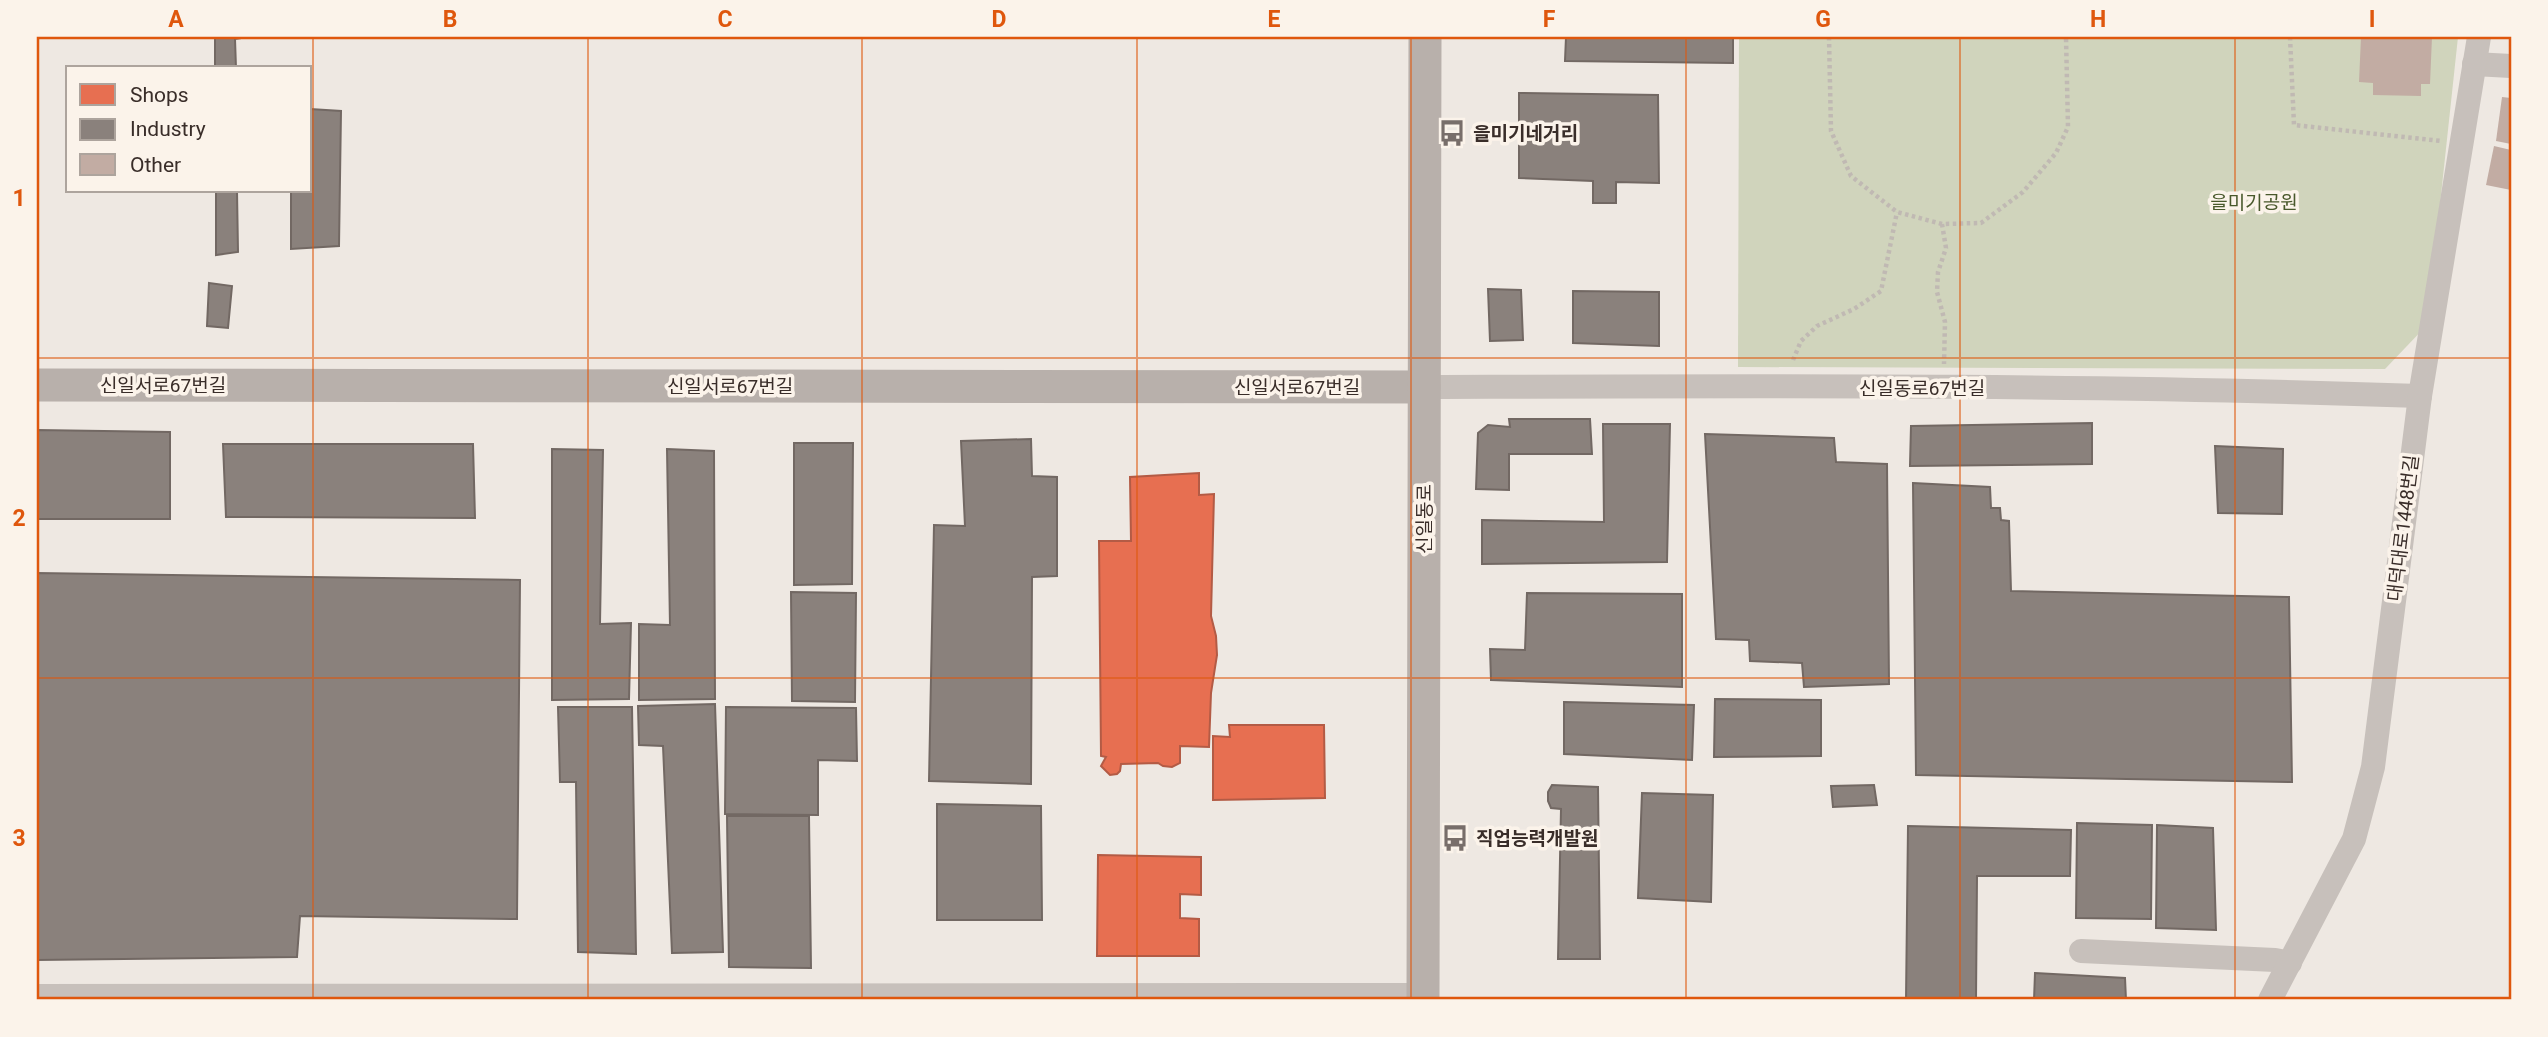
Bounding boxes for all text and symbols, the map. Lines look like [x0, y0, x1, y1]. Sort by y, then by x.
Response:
text: A [168, 6, 184, 33]
text: B [443, 6, 457, 33]
text: C [717, 6, 733, 33]
text: D [992, 6, 1006, 33]
text: E [1268, 6, 1281, 33]
text: F [1543, 6, 1556, 33]
text: G [1815, 6, 1831, 33]
text: H [2090, 6, 2106, 33]
text: I [2369, 6, 2375, 33]
legend [66, 66, 312, 192]
text: Shops [130, 83, 189, 107]
text: Industry [130, 117, 206, 141]
bus stop icon: 을미기네거리 [1437, 118, 1467, 148]
place label: 을미기네거리 [1473, 122, 1578, 145]
text: Other [130, 153, 181, 177]
text: 1 [12, 185, 26, 212]
park label: 을미기공원 [2210, 191, 2298, 214]
street label: 신일서로67번길 [100, 374, 226, 397]
street label: 신일서로67번길 [667, 375, 793, 398]
street label: 신일서로67번길 [1234, 376, 1360, 399]
street label: 신일동로67번길 [1859, 377, 1985, 400]
street label: 대덕대로1448번길 [2383, 453, 2423, 603]
street label: 신일동로 [1413, 484, 1436, 554]
text: 2 [12, 505, 26, 532]
bus stop icon: 직업능력개발원 [1440, 823, 1470, 853]
text: 3 [12, 825, 26, 852]
place label: 직업능력개발원 [1476, 827, 1598, 850]

